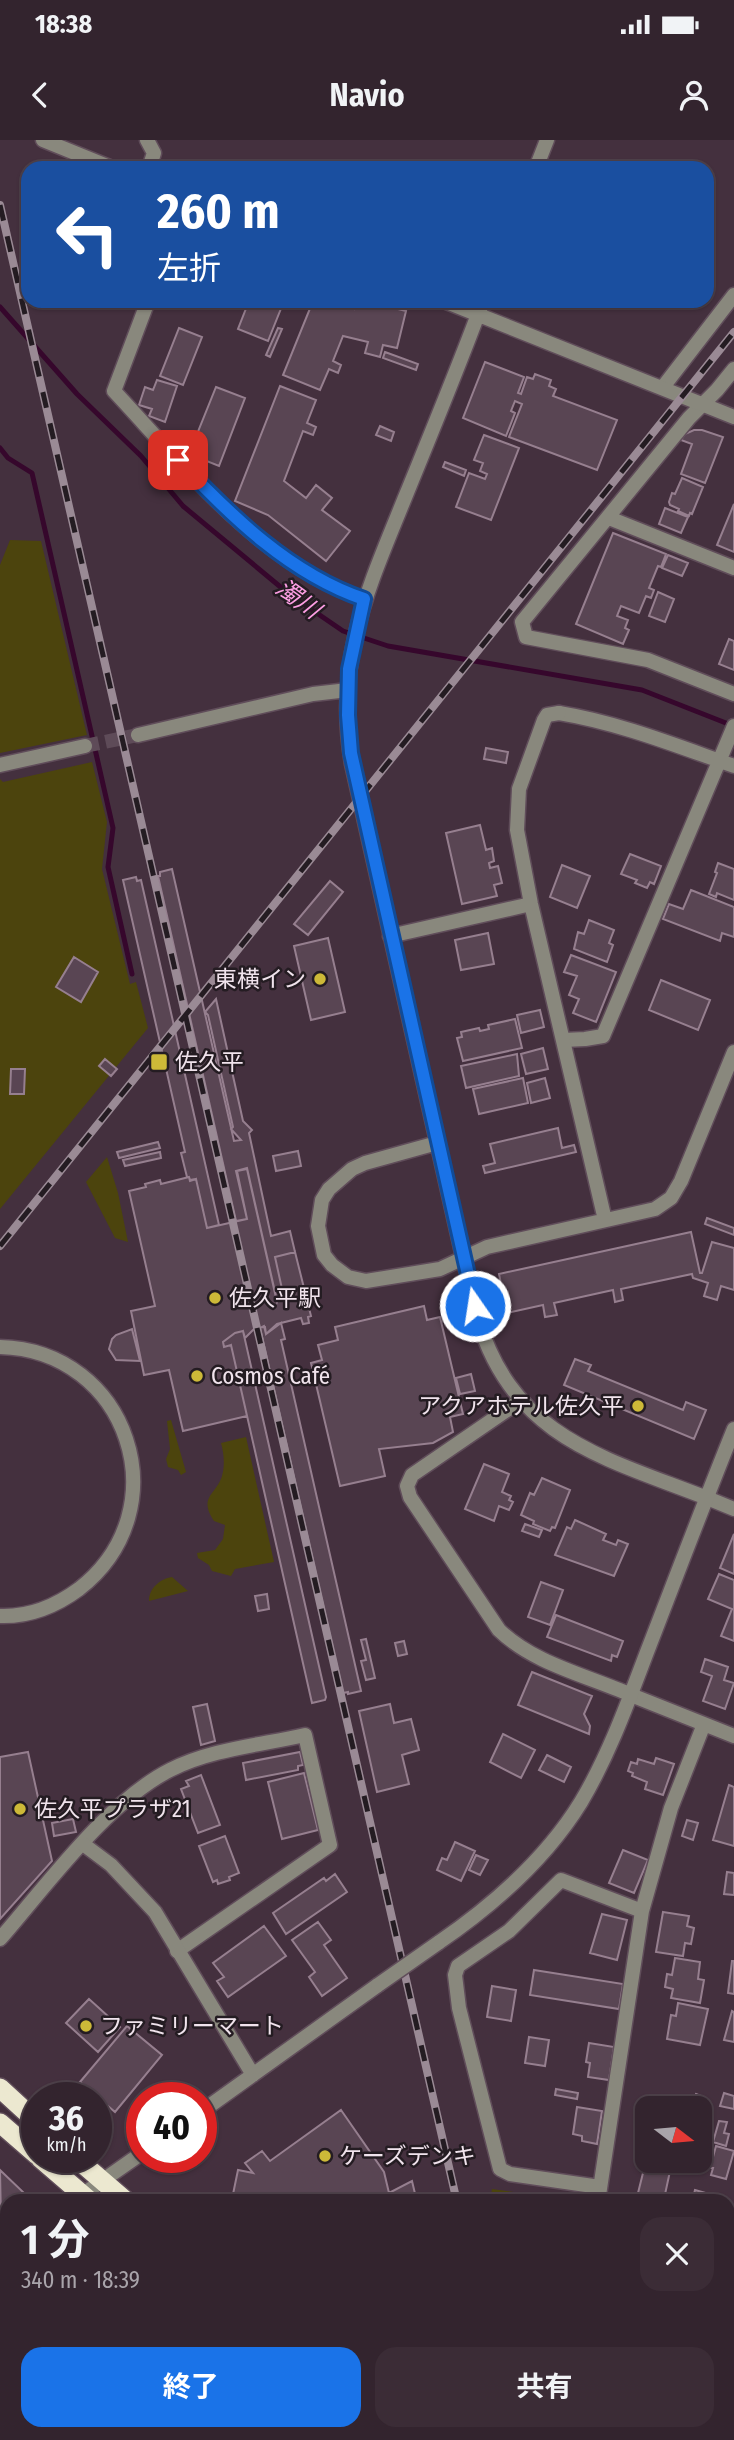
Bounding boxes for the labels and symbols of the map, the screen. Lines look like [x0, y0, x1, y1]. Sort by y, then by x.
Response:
pin [148, 430, 208, 490]
water label: 濁川 [270, 574, 328, 626]
place label: 東横イン [214, 965, 306, 993]
marker: 東横イン [312, 971, 328, 987]
place label: 佐久平 [175, 1048, 244, 1076]
marker: 佐久平 [149, 1052, 169, 1072]
position arrow [438, 1269, 512, 1343]
place label: 佐久平駅 [229, 1284, 321, 1312]
marker: 佐久平駅 [207, 1290, 223, 1306]
place label: Cosmos Café [211, 1362, 330, 1390]
marker: Cosmos Café [189, 1368, 205, 1384]
place label: アクアホテル佐久平 [418, 1392, 624, 1420]
marker: アクアホテル佐久平 [630, 1398, 646, 1414]
place label: 佐久平プラザ21 [34, 1795, 191, 1823]
marker: 佐久平プラザ21 [12, 1801, 28, 1817]
place label: ファミリーマート [100, 2012, 284, 2040]
marker: ファミリーマート [78, 2018, 94, 2034]
speed limit sign: 40 [126, 2082, 217, 2173]
north arrow [635, 2096, 712, 2174]
place label: ケーズデンキ [339, 2142, 476, 2170]
marker: ケーズデンキ [317, 2148, 333, 2164]

